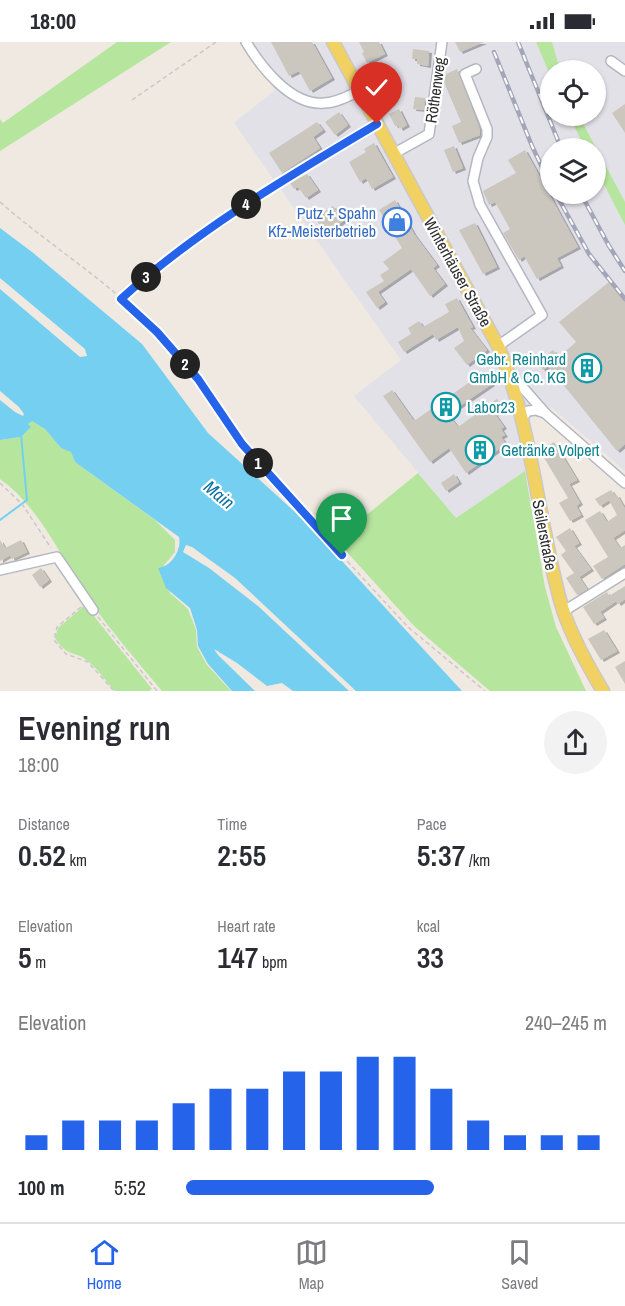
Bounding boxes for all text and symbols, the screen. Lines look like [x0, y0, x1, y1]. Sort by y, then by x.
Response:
text: 18:00 [30, 6, 76, 36]
street label: Röthenweg [419, 55, 451, 124]
map controls [540, 60, 606, 204]
button: locate [540, 60, 606, 126]
pin [351, 62, 402, 124]
icon: check [360, 71, 393, 104]
button: layers [540, 138, 606, 204]
pin: 4 [231, 189, 261, 219]
text: 4 [242, 193, 250, 215]
place label: Putz + Spahn Kfz-Meisterbetrieb [268, 202, 376, 242]
shop icon: Putz + Spahn Kfz-Meisterbetrieb [381, 206, 413, 238]
street label: Winterhäuser Straße [419, 213, 497, 331]
pin: 3 [131, 262, 161, 292]
text: 3 [142, 266, 150, 288]
place label: Gebr. Reinhard GmbH & Co. KG [469, 348, 566, 388]
pin: 2 [170, 349, 200, 379]
building icon: Gebr. Reinhard GmbH & Co. KG [571, 352, 603, 384]
text: 2 [181, 353, 189, 375]
building icon: Labor23 [430, 391, 462, 423]
place label: Labor23 [467, 396, 515, 418]
building icon: Getränke Volpert [464, 434, 496, 466]
place label: Getränke Volpert [501, 439, 600, 461]
pin: 1 [243, 448, 273, 478]
text: 1 [254, 452, 262, 474]
water label: Main [199, 474, 240, 515]
pin [316, 493, 367, 555]
street label: Seilerstraße [527, 498, 563, 572]
icon: arrive [325, 502, 358, 535]
text: Evening run [18, 706, 171, 750]
button: share [544, 711, 607, 774]
text: 18:00 [18, 751, 59, 778]
text: Distance [18, 813, 70, 835]
text: Time [217, 813, 247, 835]
text: Pace [417, 813, 447, 835]
text: 0.52 [18, 835, 66, 875]
text: 2:55 [217, 835, 266, 875]
text: 5:37 [417, 835, 465, 875]
text: km [66, 849, 87, 871]
text: /km [465, 849, 490, 871]
text: Elevation [18, 915, 73, 937]
text: Heart rate [217, 915, 276, 937]
text: kcal [417, 915, 440, 937]
text: 5 [18, 937, 32, 977]
text: 147 [217, 937, 258, 977]
text: 33 [417, 937, 444, 977]
text: m [32, 951, 46, 973]
text: bpm [258, 951, 288, 973]
text: Elevation [18, 1009, 86, 1036]
text: 240–245 m [525, 1009, 607, 1036]
text: 100 m [18, 1174, 65, 1201]
text: 5:52 [114, 1174, 146, 1201]
tab: Home [87, 1236, 122, 1294]
tab: Map [295, 1236, 328, 1294]
tab: Saved [501, 1236, 538, 1294]

